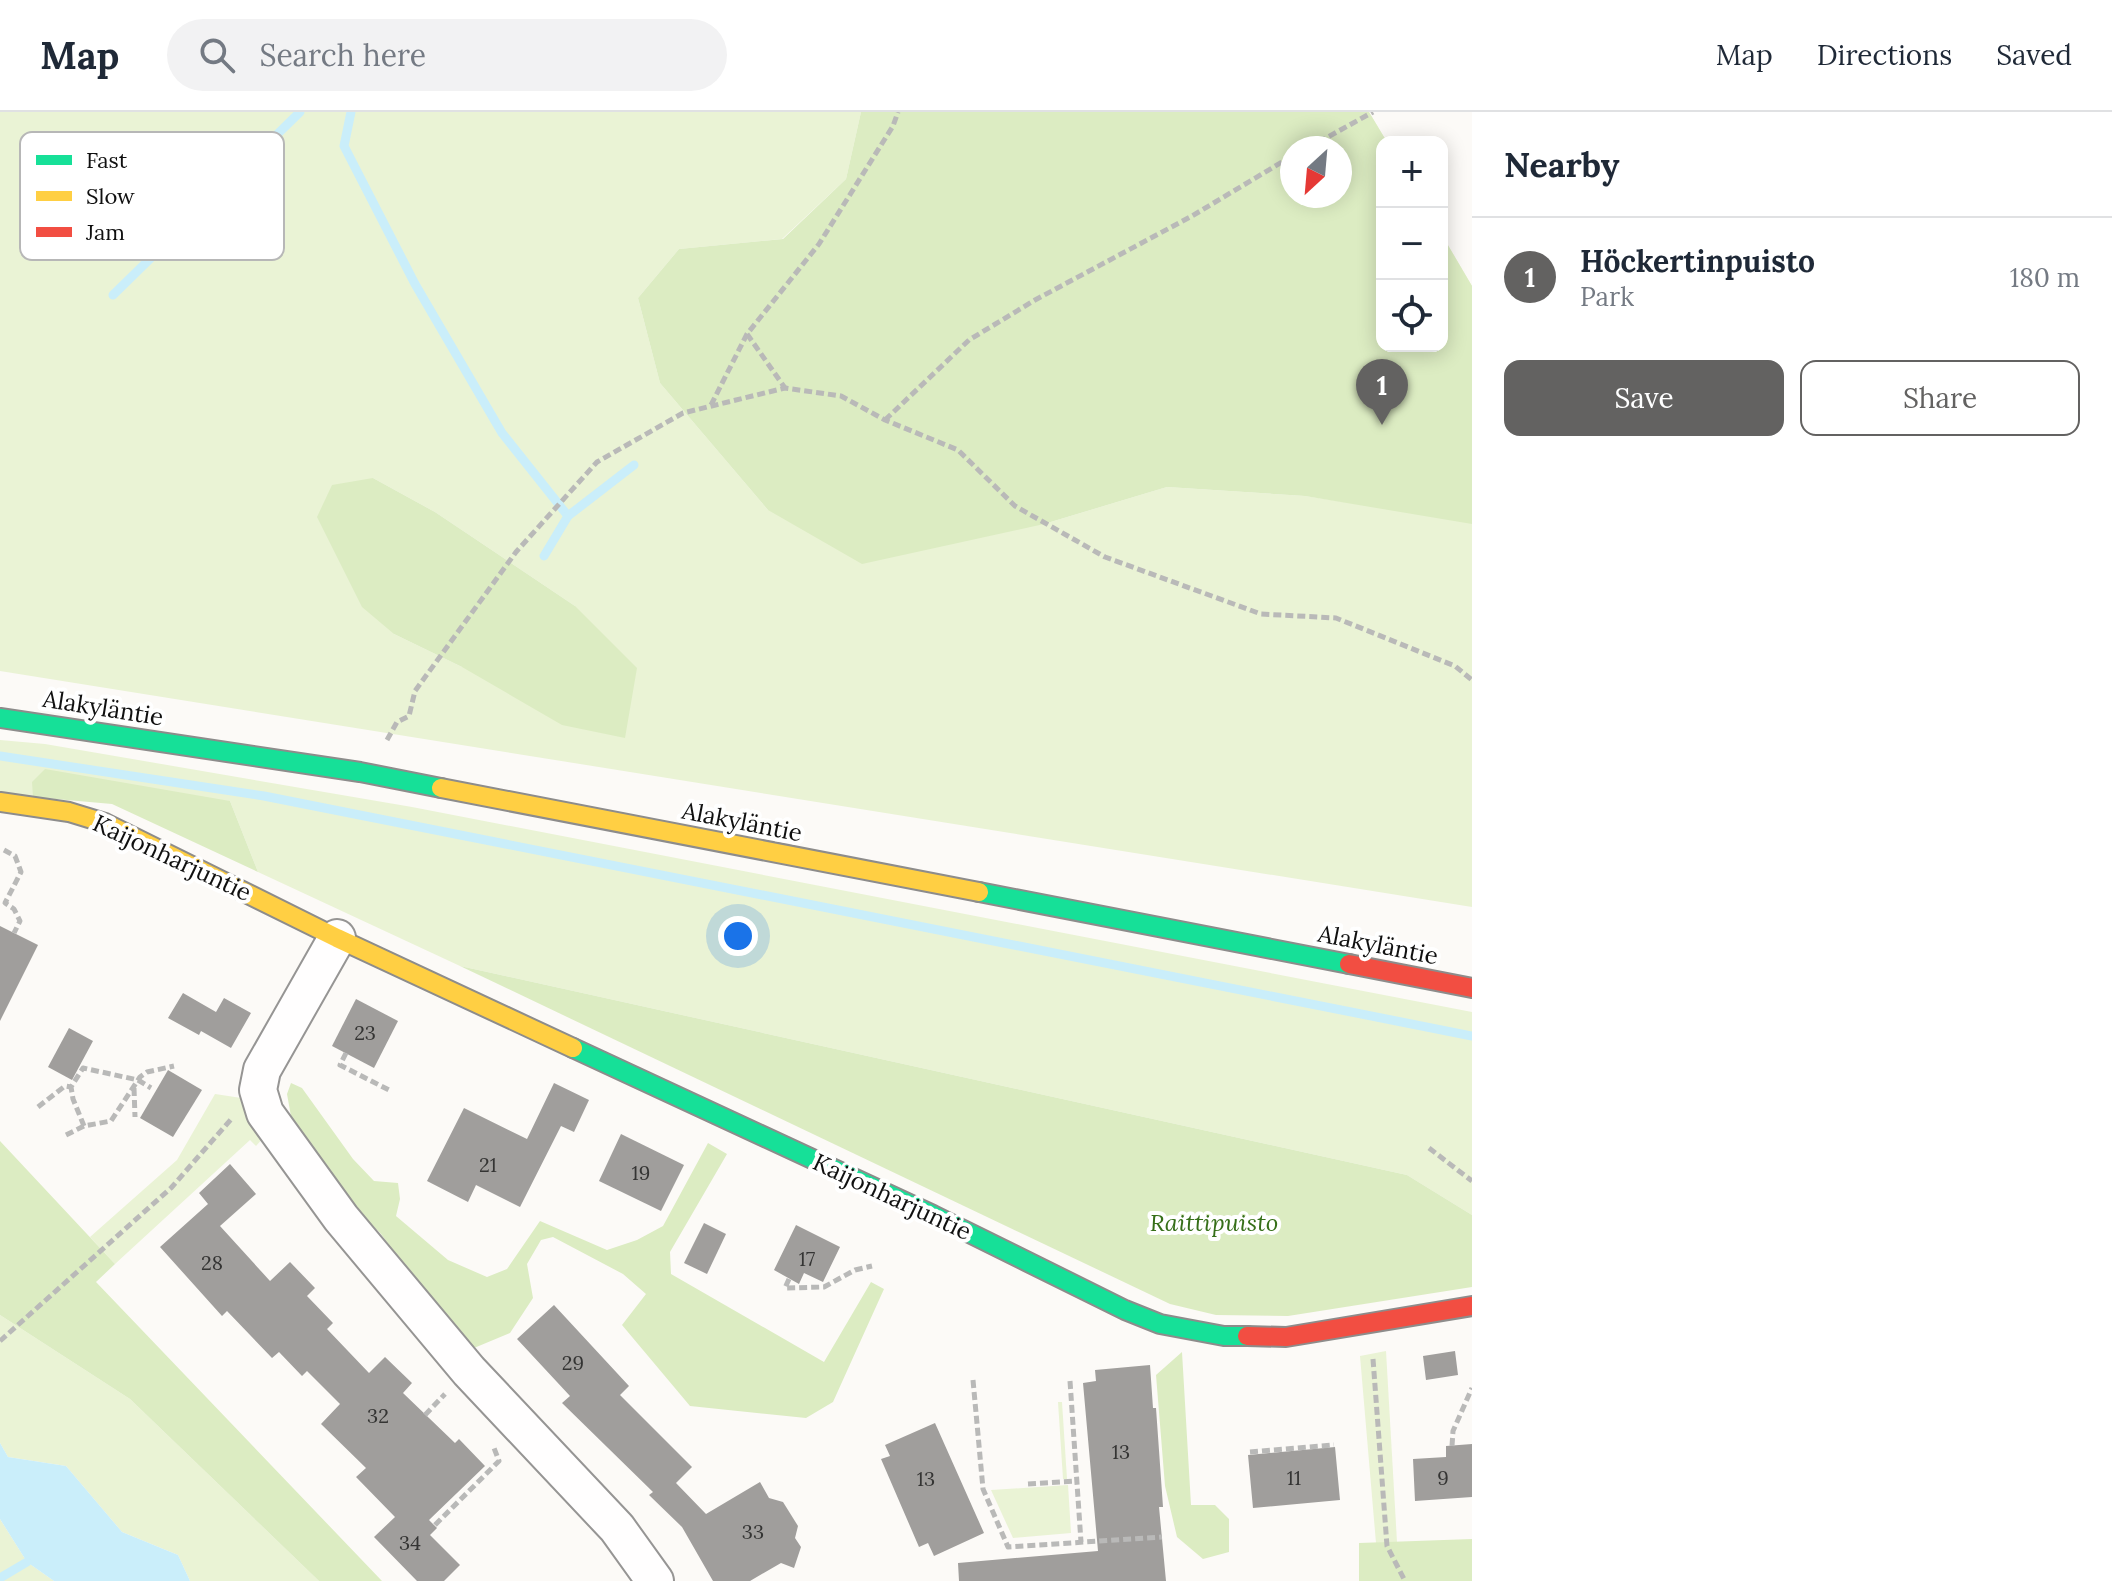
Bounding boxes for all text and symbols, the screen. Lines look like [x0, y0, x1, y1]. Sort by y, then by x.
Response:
search box [167, 19, 727, 91]
text: Map [40, 31, 119, 79]
icon: search [195, 33, 239, 77]
text: Search here [259, 36, 426, 74]
text: Map [1716, 37, 1773, 73]
text: Directions [1817, 37, 1952, 73]
text: Saved [1996, 37, 2072, 73]
legend [20, 132, 284, 260]
north arrow [1280, 136, 1352, 208]
map controls [1376, 136, 1448, 352]
button: + [1376, 136, 1448, 208]
text: Nearby [1504, 143, 1620, 186]
text: Fast [86, 146, 128, 174]
text: Slow [86, 182, 135, 210]
button: − [1376, 208, 1448, 280]
text: Jam [85, 218, 125, 246]
text: Höckertinpuisto [1580, 242, 1815, 280]
text: 1 [1525, 261, 1535, 294]
text: 180 m [2010, 261, 2080, 294]
button: locate [1376, 280, 1448, 352]
text: Park [1580, 280, 1634, 313]
pin: 1 [1356, 359, 1408, 425]
button: Save [1504, 360, 1784, 436]
button: Share [1800, 360, 2080, 436]
street label: Alakyläntie [40, 683, 166, 732]
street label: Alakyläntie [678, 794, 805, 848]
street label: Kaijonharjuntie [88, 807, 256, 908]
your location [718, 916, 758, 956]
street label: Alakyläntie [1314, 917, 1441, 971]
house number: 23 [354, 1020, 376, 1045]
street label: Kaijonharjuntie [808, 1146, 976, 1247]
house number: 21 [479, 1152, 497, 1177]
house number: 19 [632, 1160, 650, 1185]
park label: Raittipuisto [1150, 1207, 1278, 1238]
house number: 17 [799, 1246, 815, 1271]
house number: 28 [201, 1250, 223, 1275]
house number: 29 [562, 1350, 584, 1375]
house number: 32 [367, 1403, 389, 1428]
house number: 13 [1112, 1439, 1130, 1464]
house number: 11 [1287, 1465, 1301, 1490]
house number: 9 [1437, 1465, 1449, 1490]
house number: 13 [917, 1466, 935, 1491]
house number: 33 [742, 1519, 764, 1544]
house number: 34 [399, 1530, 421, 1555]

